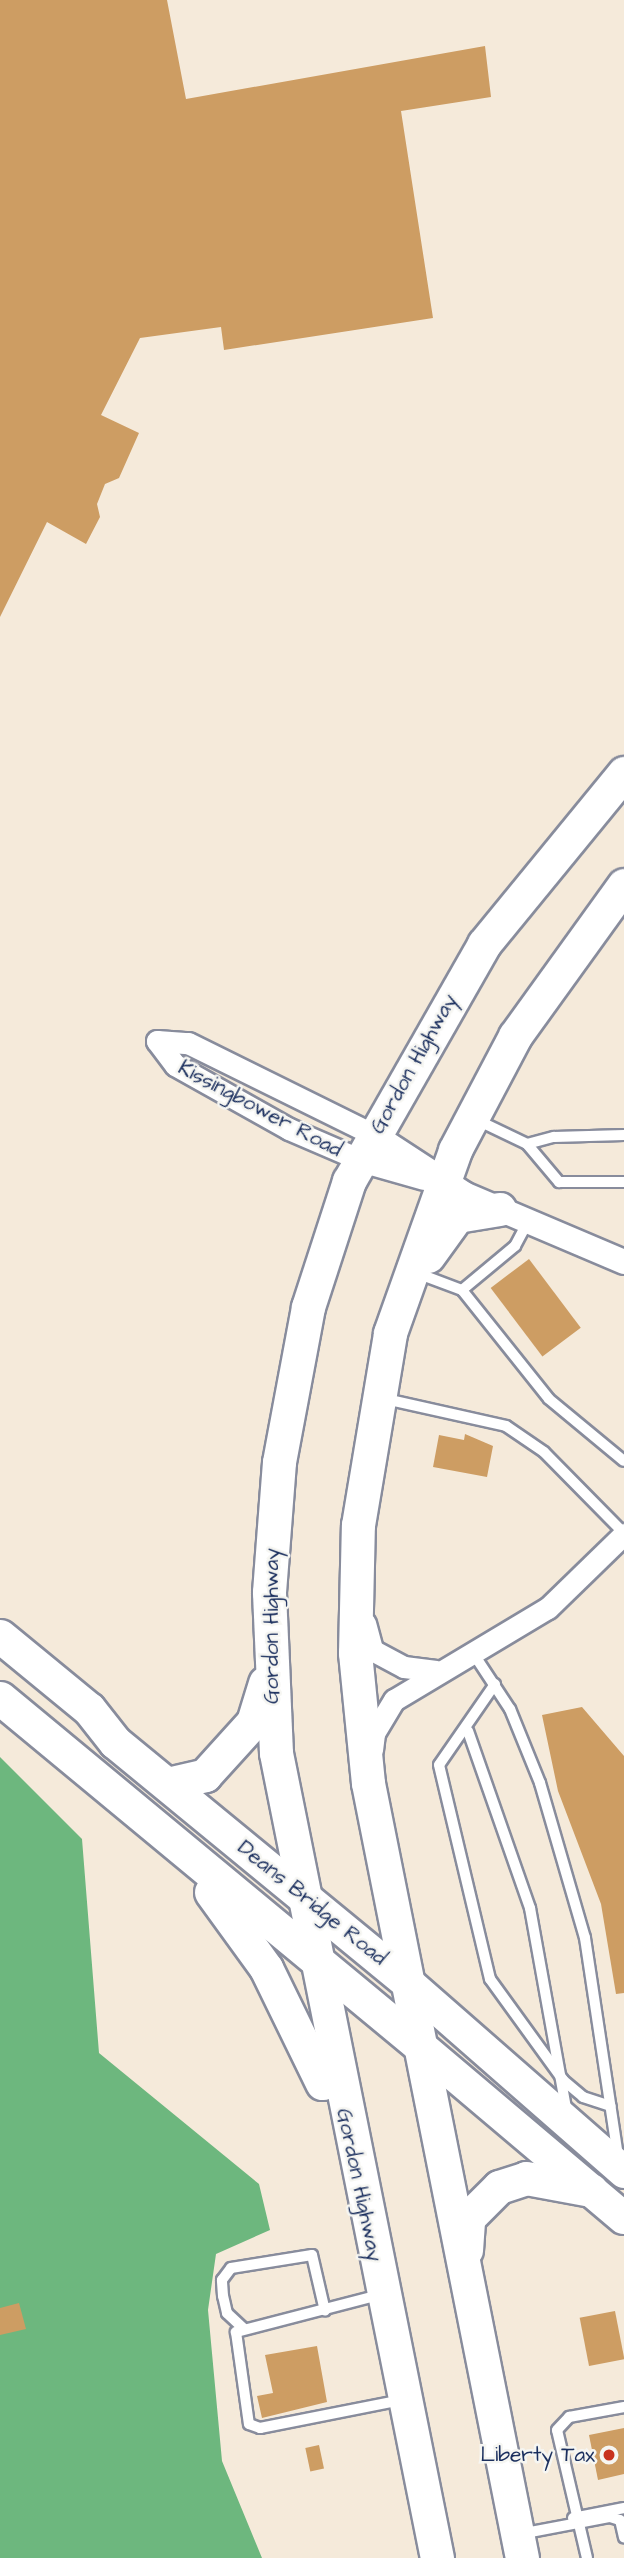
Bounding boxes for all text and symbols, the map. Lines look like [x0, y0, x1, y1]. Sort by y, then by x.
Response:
street label: Gordon Highway [365, 990, 463, 1138]
street label: Kissingbower Road [174, 1055, 346, 1163]
street label: Gordon Highway [259, 1548, 285, 1704]
street label: Deans Bridge Road [232, 1835, 392, 1971]
street label: Gordon Highway [330, 2106, 388, 2264]
place label: Liberty Tax [480, 2442, 595, 2468]
marker: Liberty Tax [601, 2447, 617, 2463]

